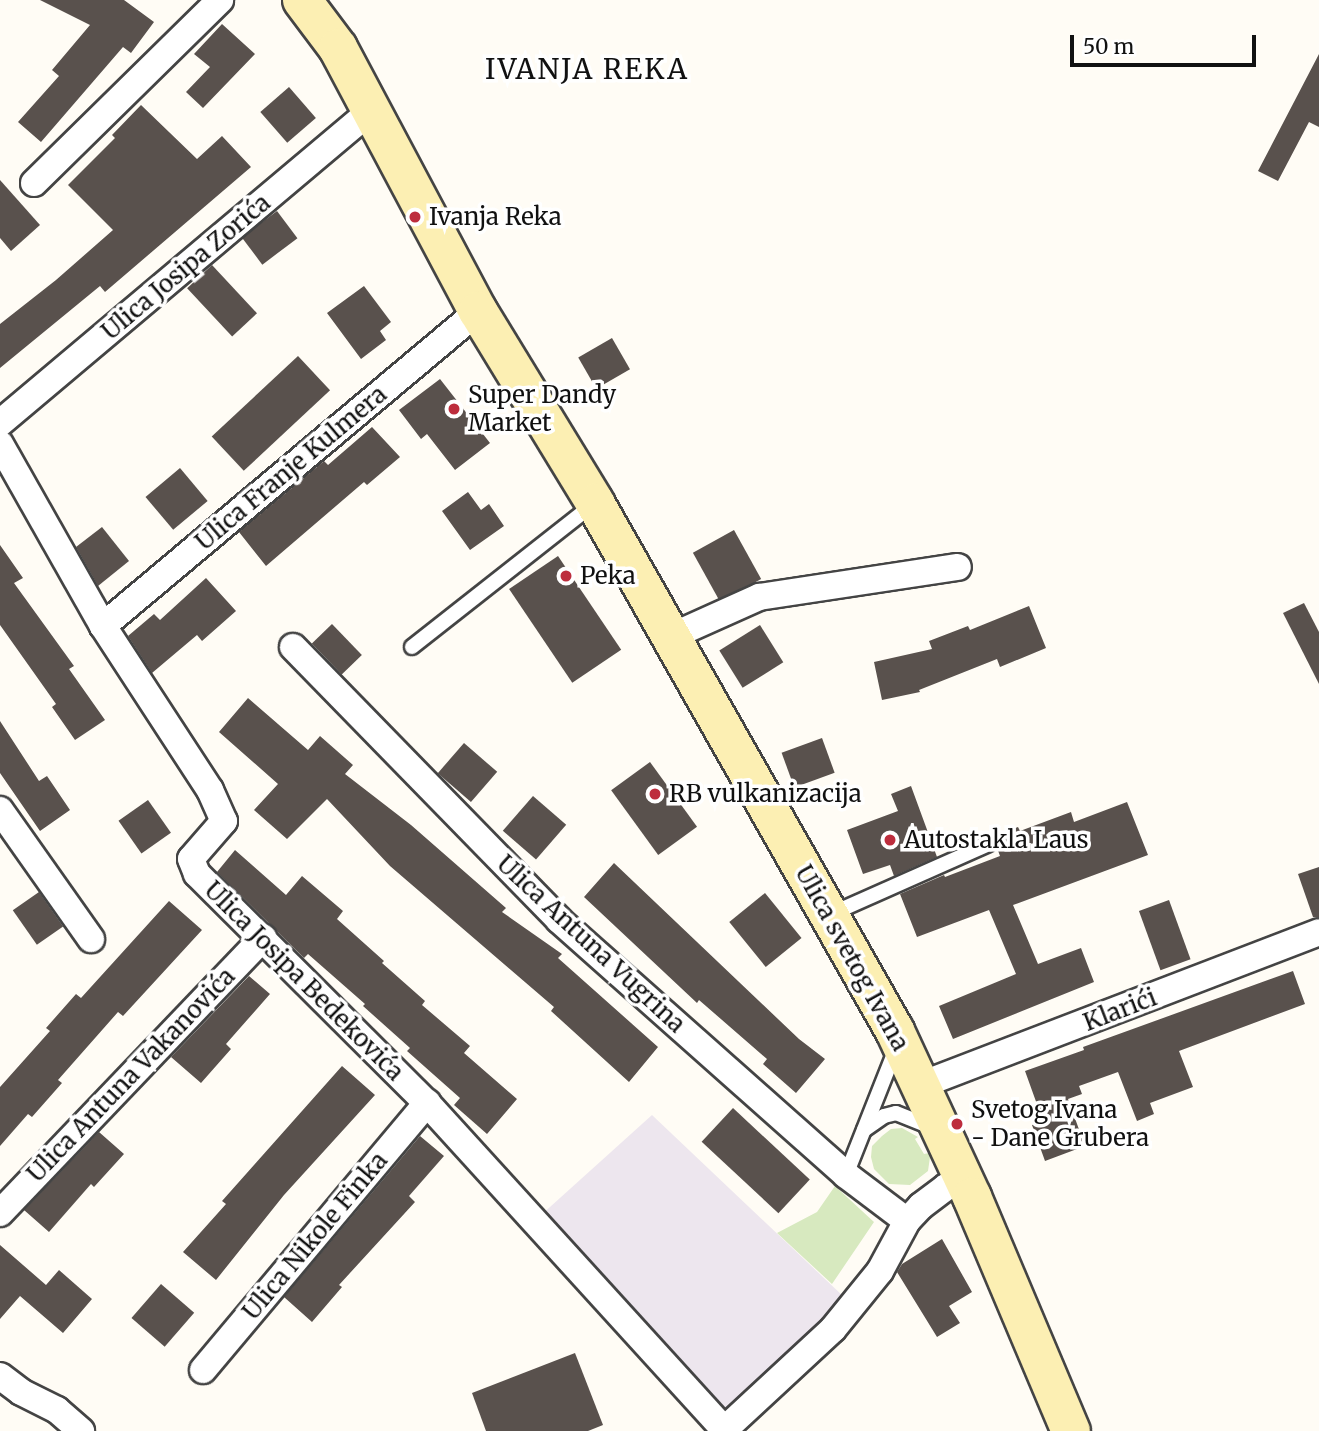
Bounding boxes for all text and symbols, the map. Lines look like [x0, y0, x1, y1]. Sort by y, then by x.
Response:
scale bar [1074, 21, 1260, 65]
text: 50 m [1083, 33, 1134, 60]
district label: IVANJA REKA [486, 52, 688, 86]
street label: Ulica Josipa Zorića [96, 188, 276, 346]
place label: Ivanja Reka [429, 203, 562, 231]
marker: Ivanja Reka [407, 209, 423, 225]
street label: Ulica Franje Kulmera [190, 380, 392, 556]
place label: Super Dandy Market [468, 381, 616, 437]
marker: Super Dandy Market [446, 401, 462, 417]
place label: Peka [580, 562, 636, 590]
marker: Peka [558, 568, 574, 584]
place label: RB vulkanizacija [669, 780, 862, 808]
marker: RB vulkanizacija [647, 786, 663, 802]
place label: Autostakla Laus [904, 826, 1088, 854]
marker: Autostakla Laus [882, 832, 898, 848]
street label: Ulica Antuna Vugrina [491, 849, 691, 1039]
street label: Ulica svetog Ivana [789, 860, 915, 1056]
street label: Ulica Josipa Bedekovića [199, 876, 409, 1086]
street label: Ulica Antuna Vakanovića [21, 962, 241, 1188]
street label: Klarići [1079, 983, 1161, 1037]
place label: Svetog Ivana - Dane Grubera [971, 1096, 1149, 1152]
marker: Svetog Ivana - Dane Grubera [949, 1116, 965, 1132]
street label: Ulica Nikole Finka [237, 1146, 393, 1326]

